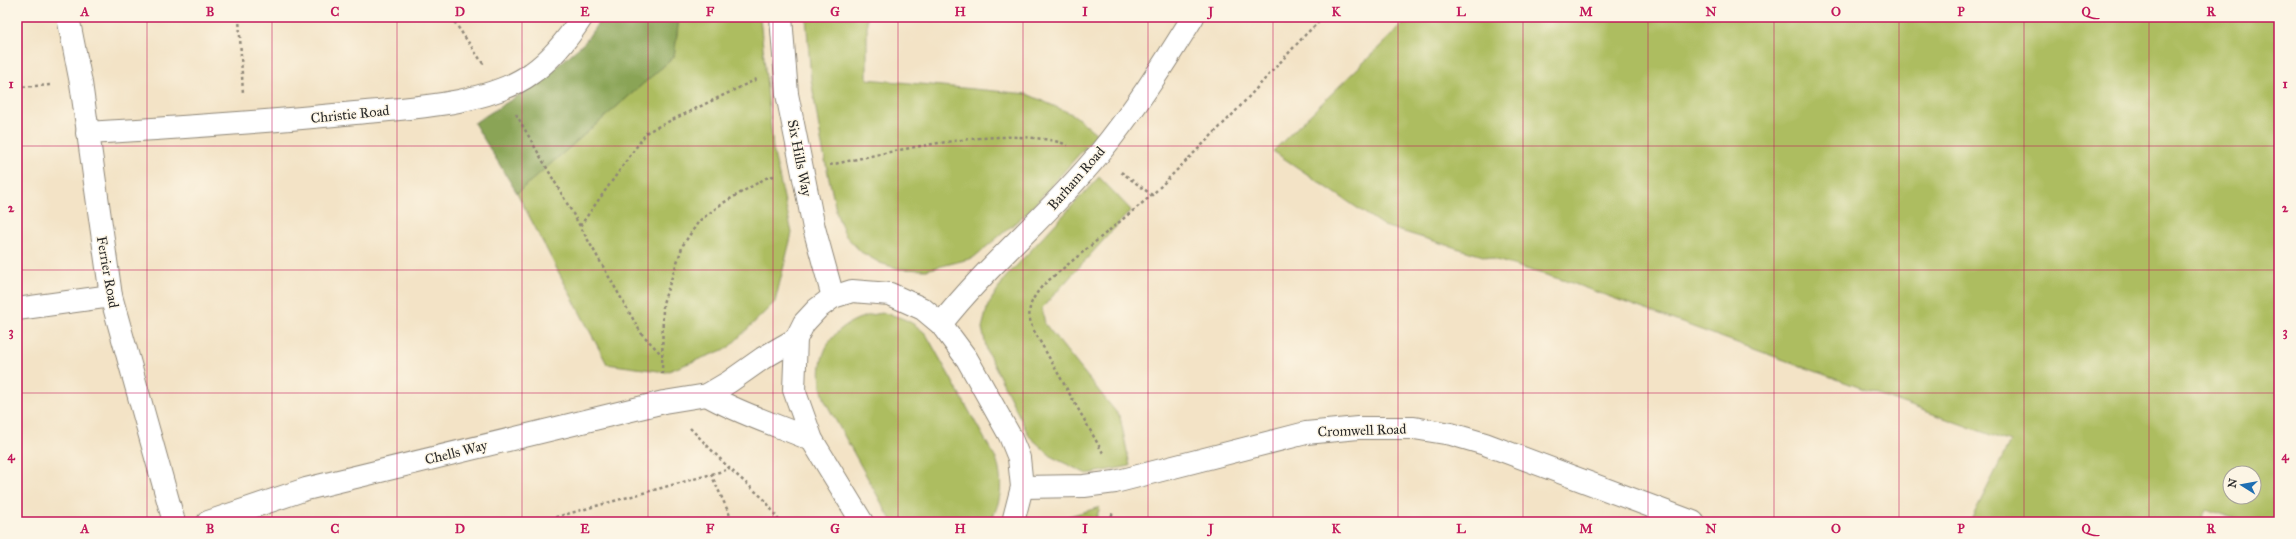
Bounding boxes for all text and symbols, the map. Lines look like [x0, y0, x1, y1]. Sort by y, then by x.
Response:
text: A [80, 4, 90, 20]
text: B [206, 4, 215, 20]
text: C [331, 4, 340, 20]
text: D [455, 4, 465, 20]
text: E [580, 4, 590, 20]
text: F [706, 4, 715, 20]
text: G [830, 4, 840, 20]
text: H [954, 4, 966, 20]
text: I [1082, 4, 1088, 20]
text: J [1206, 4, 1214, 20]
text: K [1331, 4, 1341, 20]
text: L [1456, 4, 1466, 20]
text: M [1579, 4, 1593, 20]
text: N [1705, 4, 1717, 20]
text: O [1831, 4, 1841, 20]
text: P [1957, 4, 1965, 20]
text: Q [2081, 4, 2100, 20]
text: R [2206, 4, 2216, 20]
text: 1 [8, 76, 14, 92]
text: 1 [2282, 76, 2288, 92]
street label: Christie Road [310, 102, 390, 127]
street label: Six Hills Way [784, 118, 815, 198]
street label: Barham Road [1044, 143, 1109, 214]
text: 2 [8, 200, 15, 216]
text: 2 [2282, 200, 2289, 216]
street label: Ferrier Road [93, 235, 122, 309]
text: 3 [8, 324, 14, 340]
text: 3 [2282, 324, 2288, 340]
street label: Cromwell Road [1317, 420, 1407, 441]
street label: Chells Way [423, 436, 490, 468]
text: 4 [7, 448, 15, 464]
text: 4 [2281, 448, 2289, 464]
north arrow [2222, 465, 2262, 505]
text: N [2225, 477, 2240, 489]
text: A [80, 521, 90, 537]
text: B [206, 521, 215, 537]
text: C [331, 521, 340, 537]
text: D [455, 521, 465, 537]
text: E [580, 521, 590, 537]
text: F [706, 521, 715, 537]
text: G [830, 521, 840, 537]
text: H [954, 521, 966, 537]
text: I [1082, 521, 1088, 537]
text: J [1206, 521, 1214, 537]
text: K [1331, 521, 1341, 537]
text: L [1456, 521, 1466, 537]
text: M [1579, 521, 1593, 537]
text: N [1705, 521, 1717, 537]
text: O [1831, 521, 1841, 537]
text: P [1957, 521, 1965, 537]
text: Q [2081, 521, 2100, 537]
text: R [2206, 521, 2216, 537]

